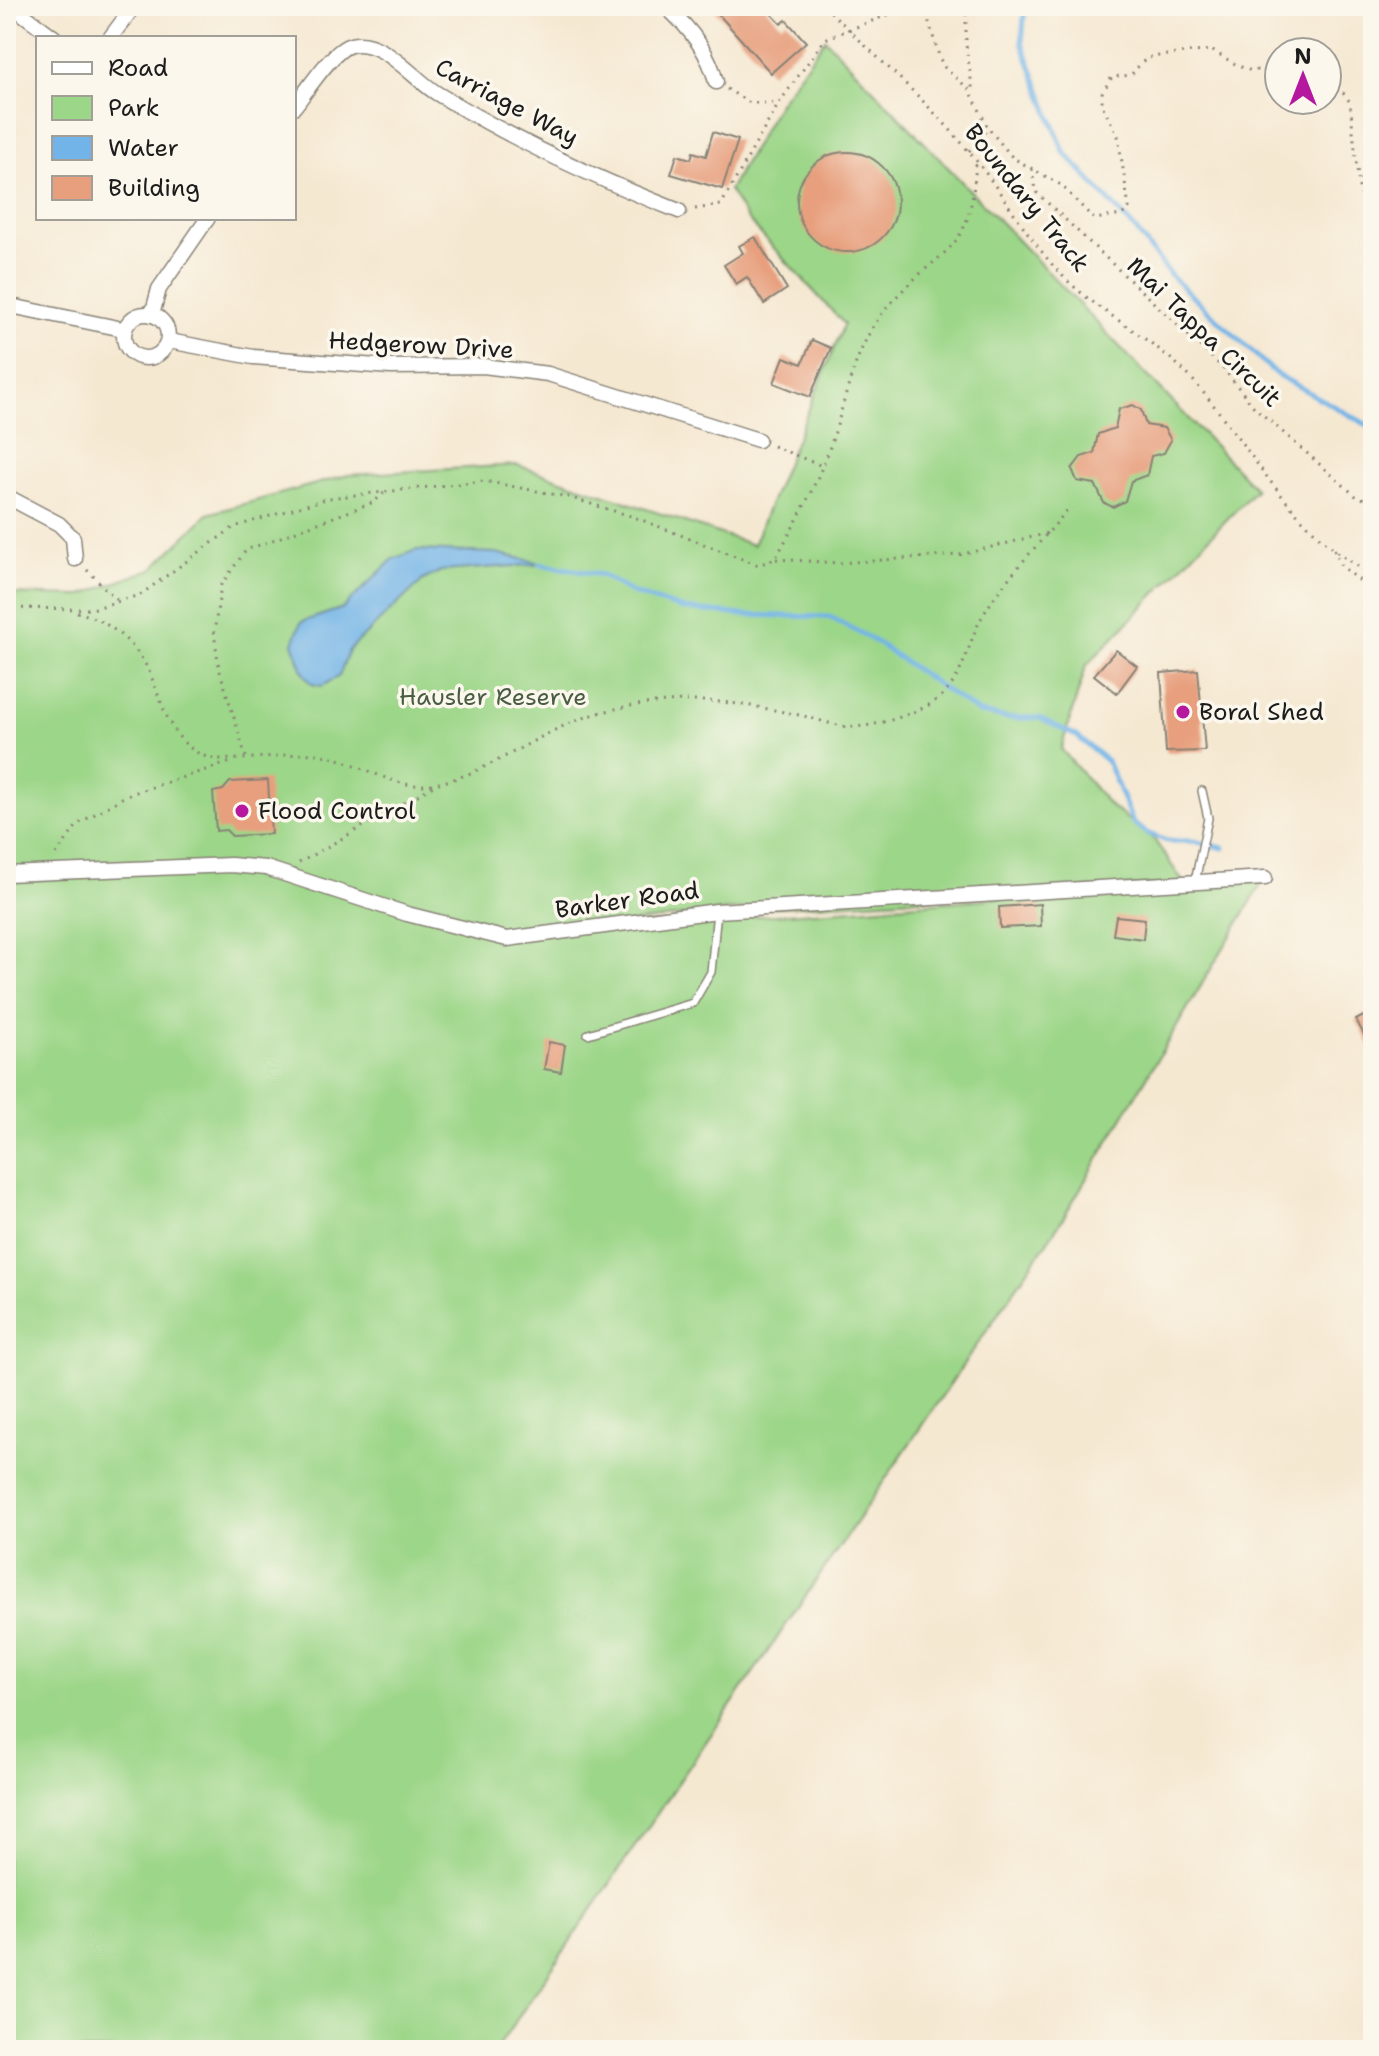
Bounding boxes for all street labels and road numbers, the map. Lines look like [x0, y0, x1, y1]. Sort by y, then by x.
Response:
street label: Carriage Way [430, 51, 584, 153]
street label: Boundary Track [957, 117, 1097, 279]
street label: Mai Tappa Circuit [1120, 250, 1288, 414]
street label: Hedgerow Drive [327, 324, 515, 366]
street label: Barker Road [553, 874, 701, 926]

